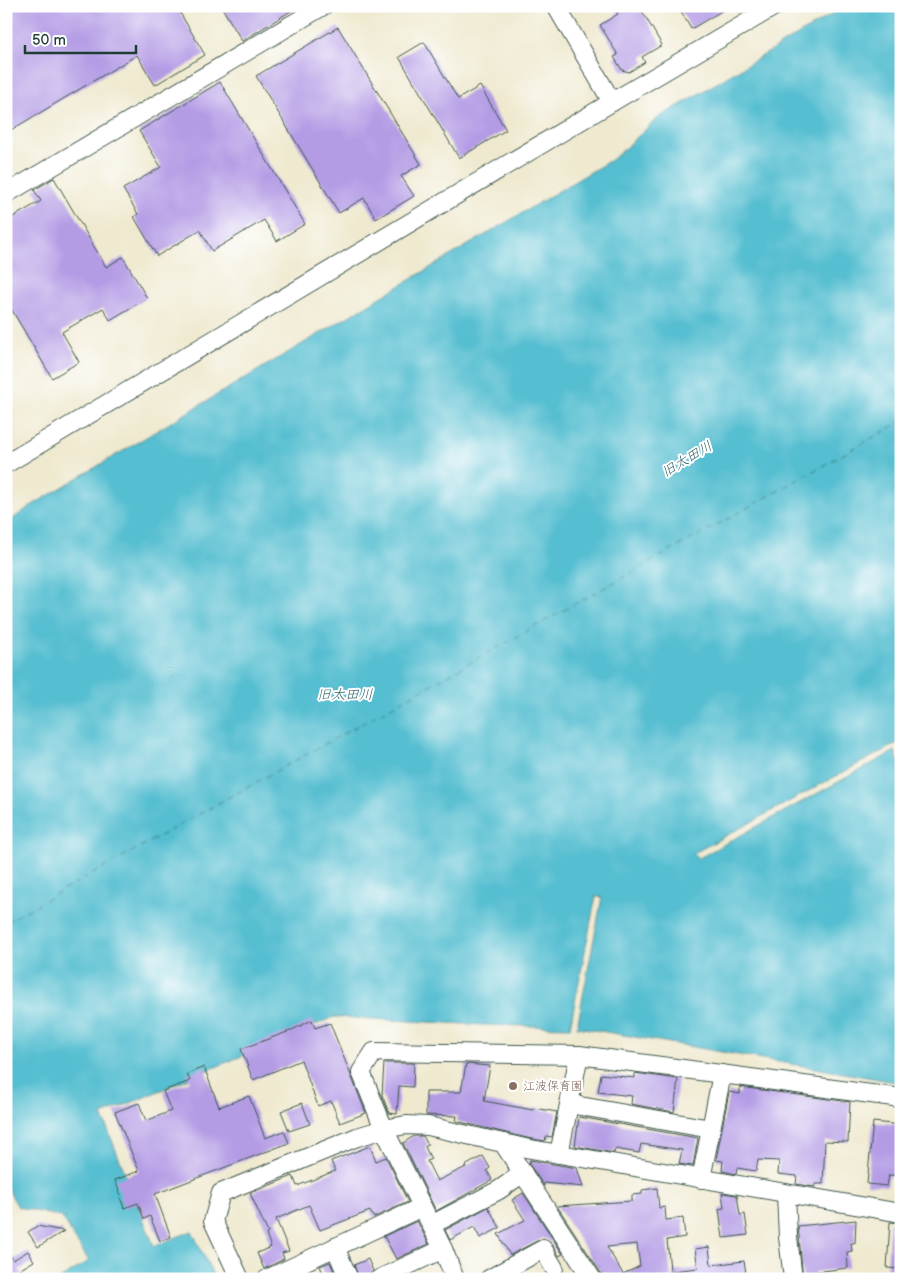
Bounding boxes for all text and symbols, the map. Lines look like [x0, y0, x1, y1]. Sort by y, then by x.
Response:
scale bar [25, 22, 136, 54]
text: 50 m [32, 31, 66, 50]
water label: 旧太田川 [659, 437, 715, 481]
water label: 旧太田川 [317, 686, 373, 703]
place label: 江波保育園 [523, 1079, 583, 1094]
marker: 江波保育園 [507, 1080, 519, 1092]

